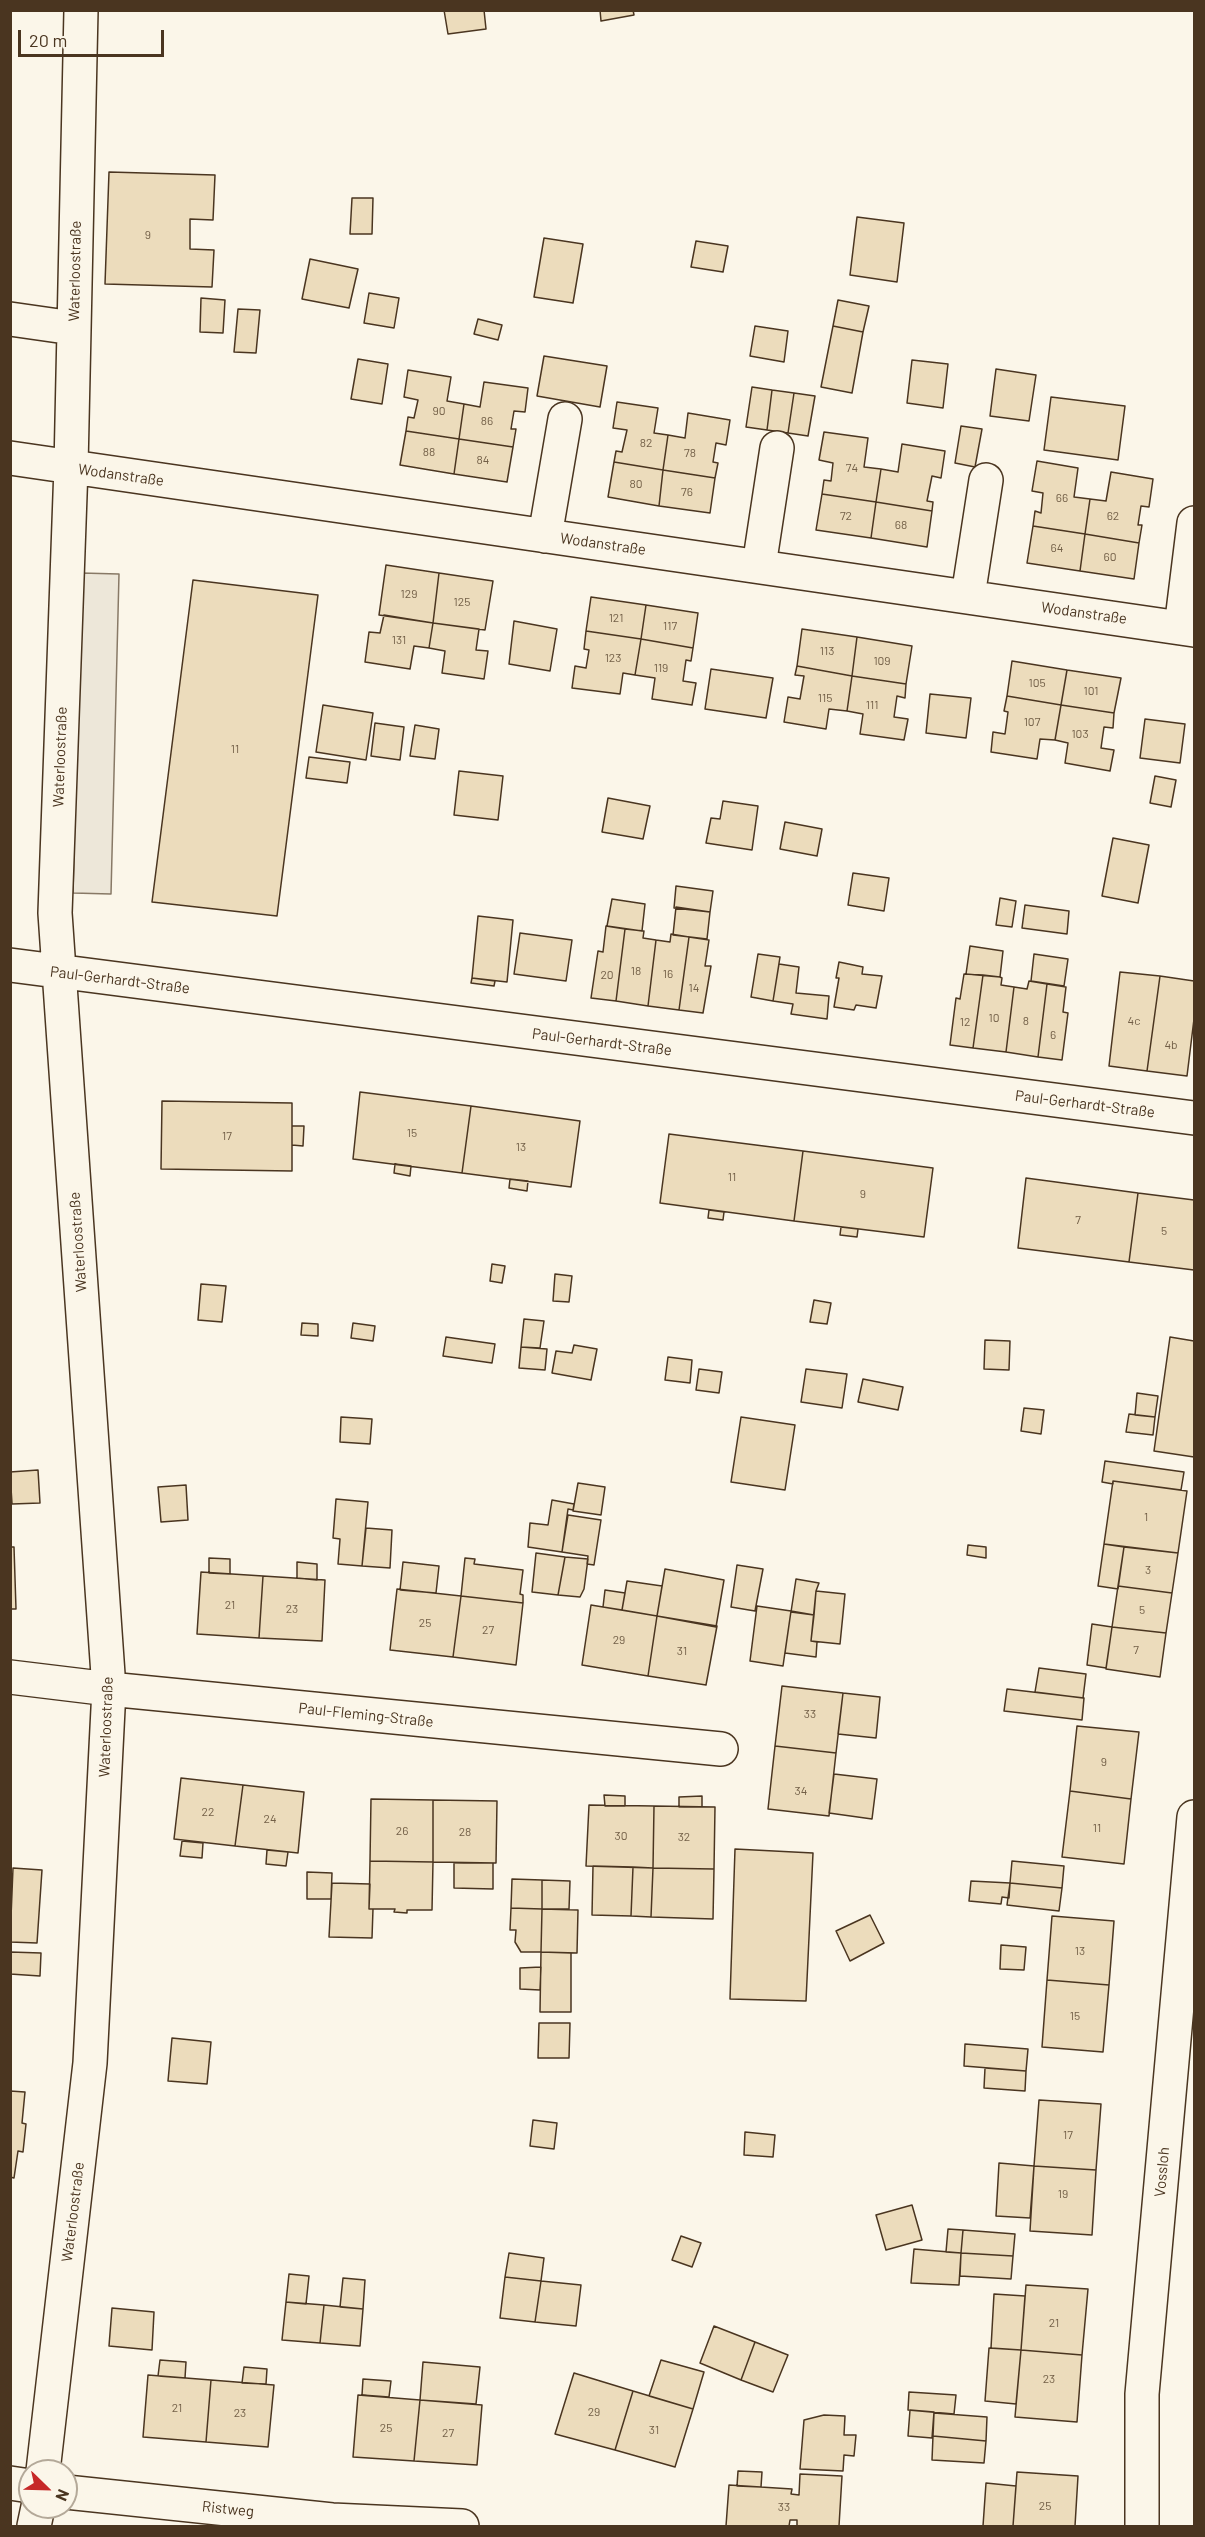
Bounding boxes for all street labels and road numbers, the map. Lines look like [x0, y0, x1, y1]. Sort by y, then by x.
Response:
street label: Waterloostraße [65, 221, 85, 321]
street label: Wodanstraße [77, 460, 165, 490]
street label: Wodanstraße [559, 529, 647, 559]
street label: Wodanstraße [1040, 598, 1128, 628]
street label: Waterloostraße [49, 706, 71, 808]
street label: Paul-Gerhardt-Straße [49, 962, 191, 998]
street label: Paul-Gerhardt-Straße [531, 1024, 673, 1060]
street label: Paul-Gerhardt-Straße [1014, 1086, 1156, 1122]
street label: Waterloostraße [66, 1191, 90, 1293]
street label: Waterloostraße [95, 1676, 117, 1778]
street label: Paul-Fleming-Straße [298, 1699, 434, 1731]
street label: Vossloh [1151, 2146, 1173, 2198]
street label: Waterloostraße [58, 2161, 88, 2263]
street label: Ristweg [201, 2497, 255, 2521]

